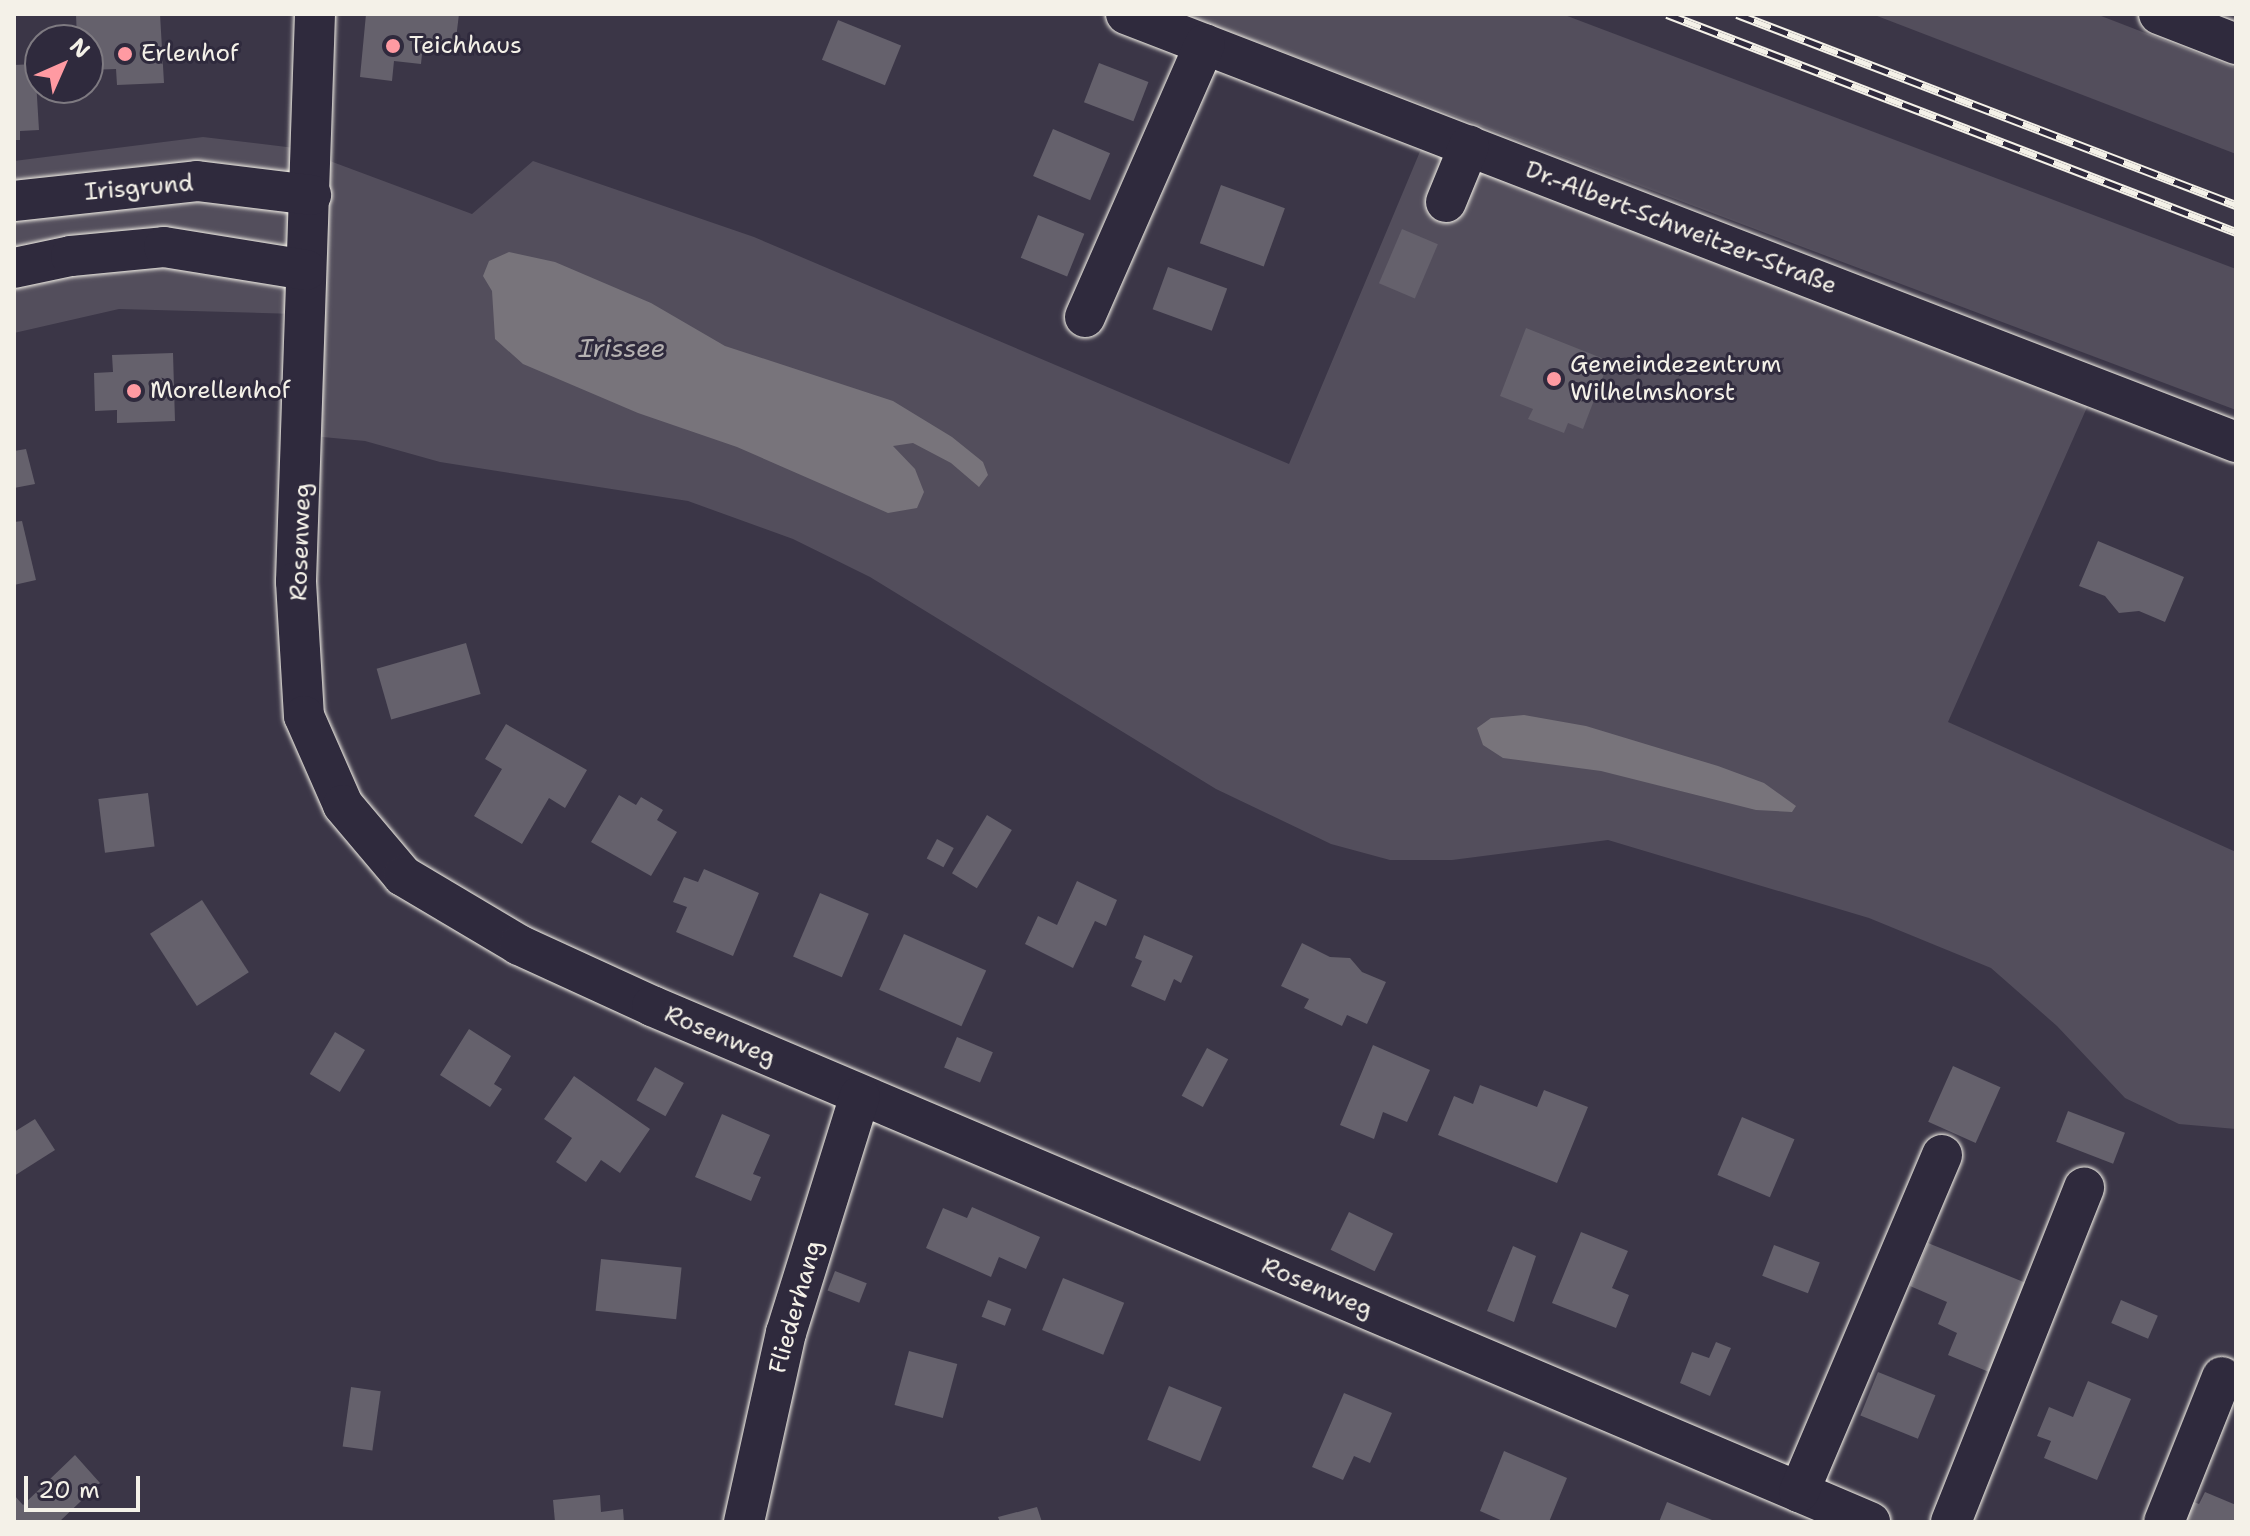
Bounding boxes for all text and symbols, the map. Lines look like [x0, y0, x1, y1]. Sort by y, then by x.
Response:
north arrow [24, 24, 104, 104]
text: N [63, 32, 96, 65]
place label: Teichhaus [409, 32, 522, 60]
marker: Teichhaus [384, 37, 402, 55]
place label: Erlenhof [141, 40, 239, 68]
marker: Erlenhof [116, 45, 134, 63]
street label: Dr.-Albert-Schweitzer-Straße [1521, 155, 1841, 301]
street label: Irisgrund [83, 169, 195, 207]
water label: Irissee [579, 332, 665, 364]
place label: Gemeindezentrum Wilhelmshorst [1570, 351, 1781, 407]
marker: Gemeindezentrum Wilhelmshorst [1545, 370, 1563, 388]
place label: Morellenhof [150, 377, 290, 405]
marker: Morellenhof [125, 382, 143, 400]
street label: Rosenweg [285, 483, 317, 601]
street label: Rosenweg [660, 1000, 780, 1072]
street label: Fliederhang [763, 1237, 829, 1377]
street label: Rosenweg [1257, 1252, 1377, 1324]
scale bar [28, 1460, 144, 1510]
text: 20 m [38, 1474, 100, 1506]

